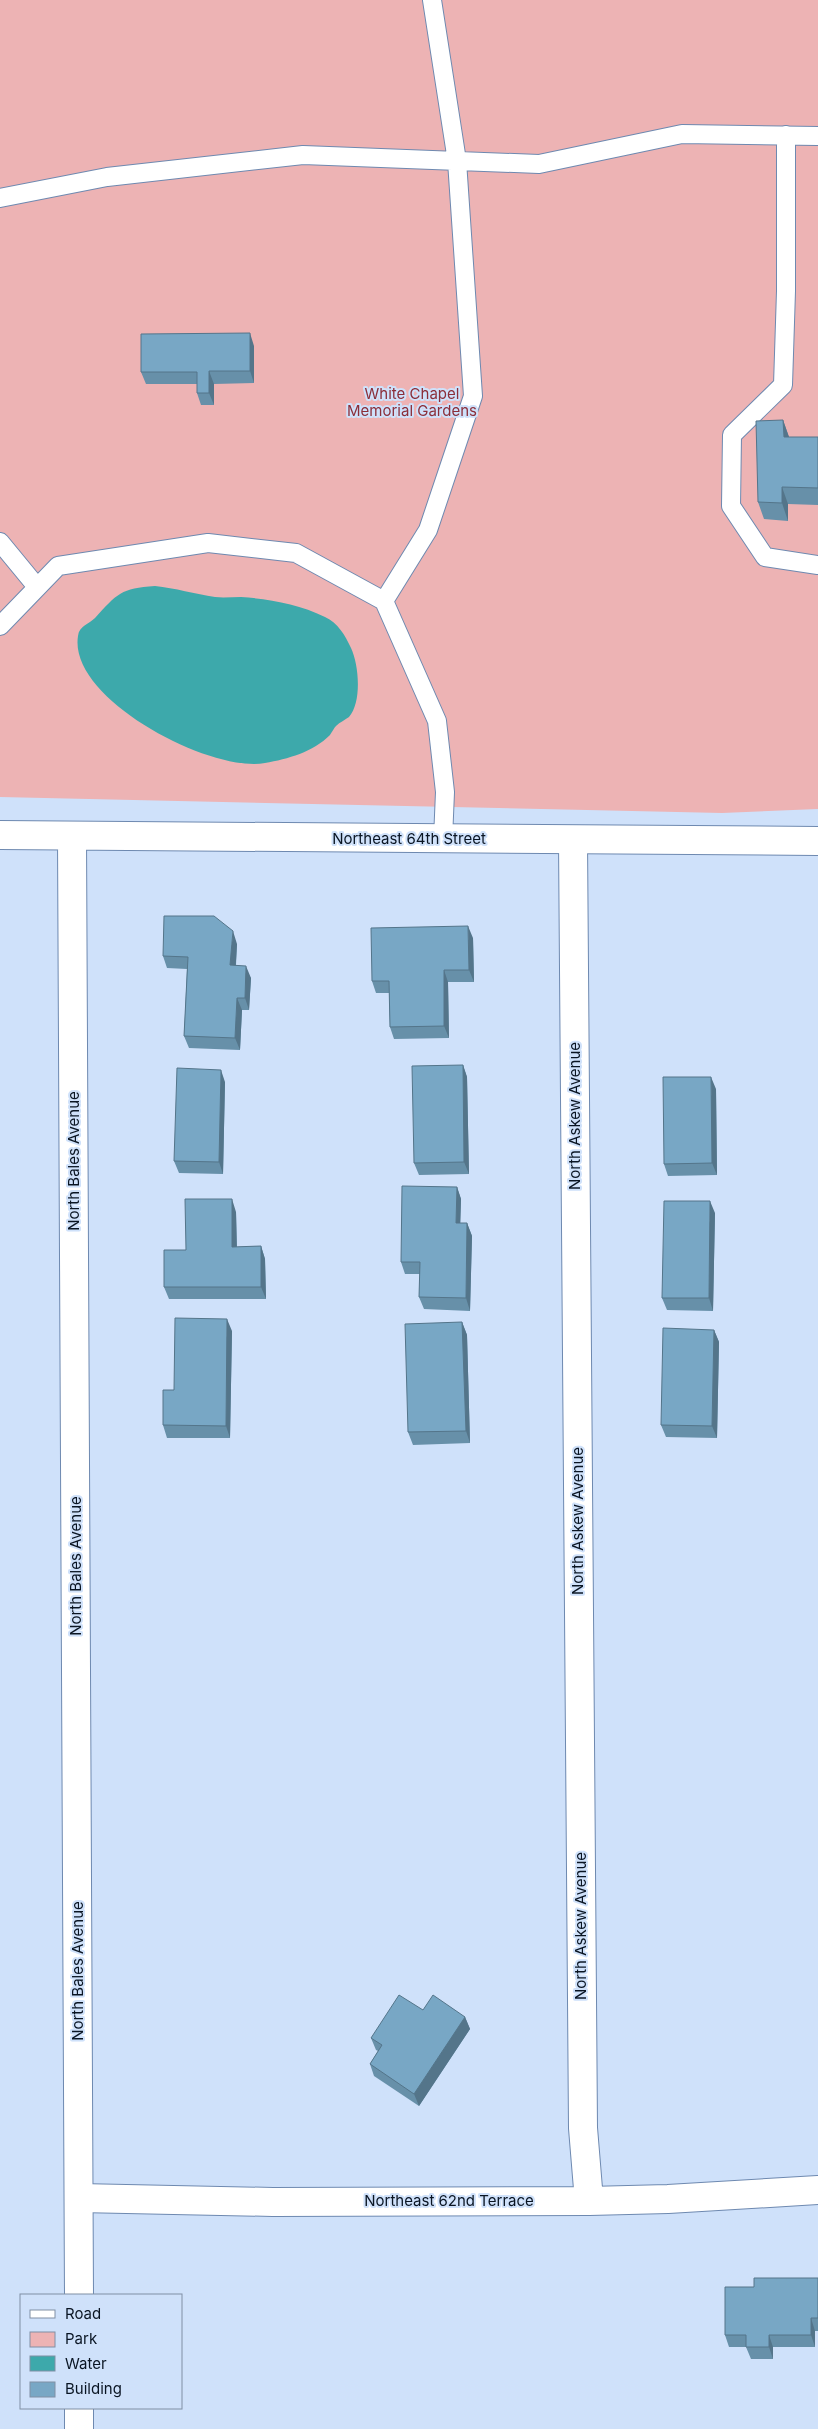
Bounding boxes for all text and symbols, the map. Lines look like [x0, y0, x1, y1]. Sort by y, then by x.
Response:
park label: White Chapel Memorial Gardens [347, 384, 477, 420]
street label: Northeast 64th Street [332, 829, 486, 848]
street label: North Askew Avenue [565, 1042, 584, 1190]
street label: North Bales Avenue [64, 1091, 83, 1231]
street label: North Askew Avenue [568, 1447, 587, 1595]
street label: North Bales Avenue [66, 1496, 85, 1636]
street label: North Askew Avenue [571, 1852, 590, 2000]
street label: North Bales Avenue [68, 1901, 87, 2041]
street label: Northeast 62nd Terrace [364, 2191, 534, 2210]
legend [20, 2294, 182, 2409]
text: Road [65, 2304, 101, 2323]
text: Park [65, 2329, 98, 2348]
text: Water [65, 2354, 107, 2373]
text: Building [65, 2379, 122, 2398]

